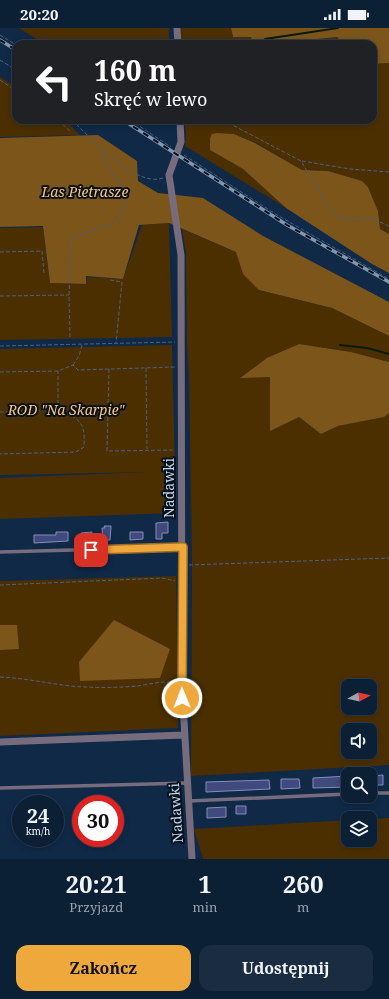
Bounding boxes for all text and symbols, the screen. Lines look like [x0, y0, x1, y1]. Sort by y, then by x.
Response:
text: 20:20 [20, 4, 58, 24]
text: 160 m [94, 51, 176, 89]
icon: left [28, 56, 80, 108]
text: Skręć w lewo [94, 87, 207, 111]
park label: Las Pietrasze [41, 182, 129, 201]
park label: ROD "Na Skarpie" [7, 400, 126, 419]
street label: Nadawki [159, 458, 178, 518]
pin [74, 533, 108, 567]
icon: arrive [80, 539, 102, 561]
position arrow [161, 677, 203, 719]
north arrow [341, 679, 377, 715]
map controls [341, 679, 377, 847]
button: sound [341, 723, 377, 759]
button: search [341, 767, 377, 803]
street label: Nadawki [164, 782, 187, 844]
speed limit sign: 30 [72, 795, 124, 847]
text: 24 [27, 802, 49, 829]
button: layers [341, 811, 377, 847]
text: km/h [26, 824, 50, 838]
text: 20:21 [65, 867, 127, 900]
text: 1 [198, 867, 212, 900]
text: 260 [283, 867, 323, 900]
text: Przyjazd [69, 898, 123, 916]
text: min [192, 898, 217, 916]
text: m [297, 898, 309, 916]
button: Zakończ [16, 945, 191, 991]
button: Udostępnij [199, 945, 373, 991]

